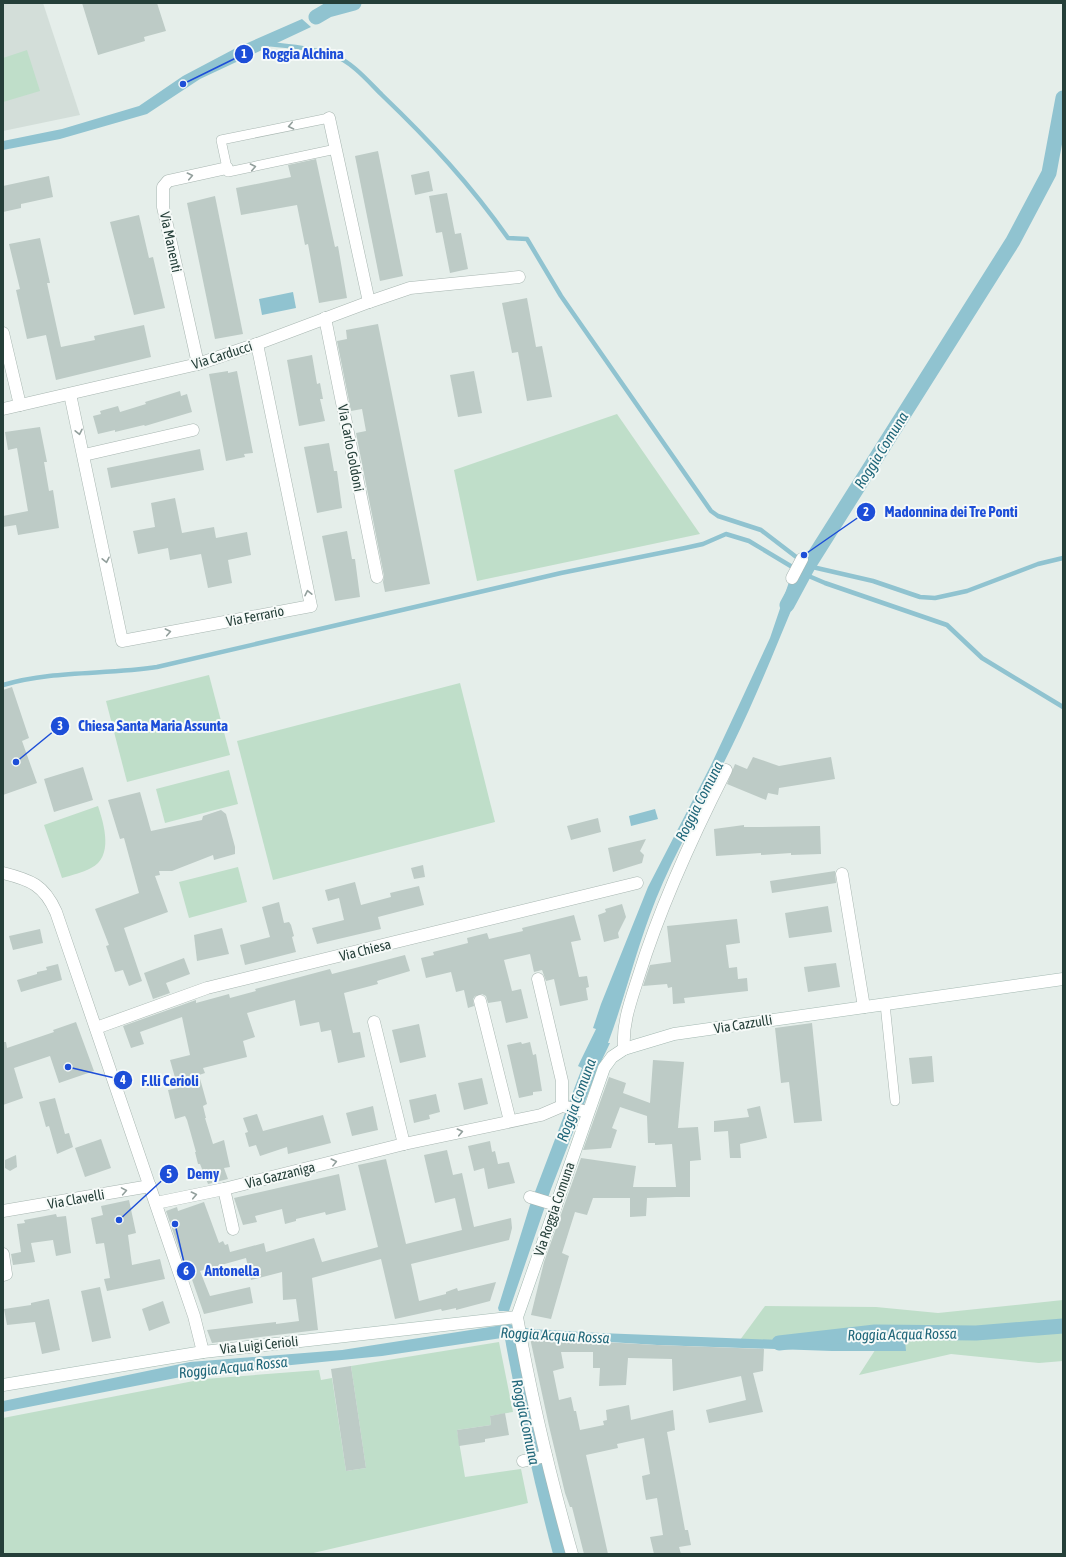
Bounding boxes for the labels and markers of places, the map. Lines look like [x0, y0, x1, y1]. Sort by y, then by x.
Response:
callout: Roggia Alchina [234, 40, 351, 67]
callout: Madonnina dei Tre Ponti [856, 499, 1025, 526]
callout: Chiesa Santa Maria Assunta [50, 712, 237, 739]
callout: F.lli Cerioli [113, 1067, 206, 1094]
callout: Demy [159, 1161, 227, 1188]
callout: Antonella [176, 1257, 267, 1284]

